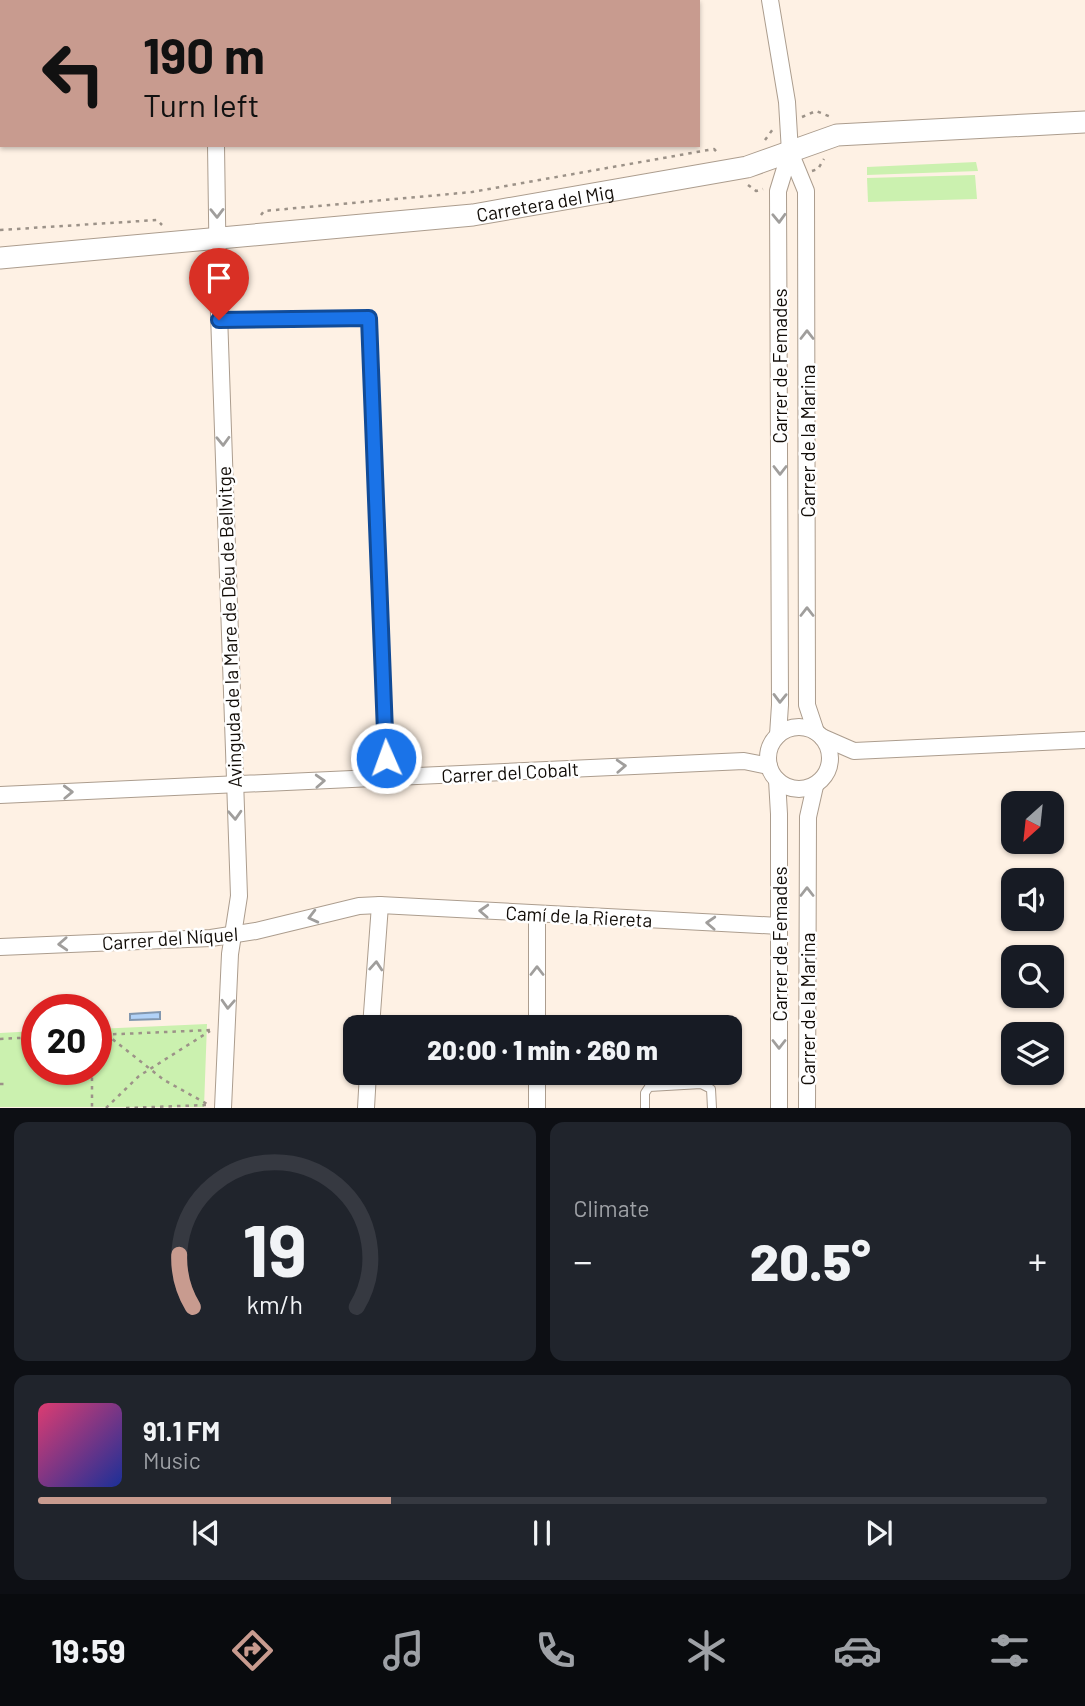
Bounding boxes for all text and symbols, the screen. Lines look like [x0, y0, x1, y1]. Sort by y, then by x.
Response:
text: 190 m [143, 25, 265, 84]
icon: left [28, 28, 119, 119]
text: Turn left [143, 85, 260, 123]
street label: Carretera del Mig [474, 179, 616, 226]
one-way arrow [209, 208, 224, 219]
one-way arrow [771, 213, 786, 224]
pin [189, 248, 249, 320]
icon: arrive [200, 259, 238, 297]
street label: Carrer de Femades [768, 288, 791, 444]
one-way arrow [799, 330, 815, 340]
street label: Carrer de la Marina [796, 365, 819, 517]
one-way arrow [215, 436, 231, 447]
one-way arrow [772, 465, 787, 476]
street label: Avinguda de la Mare de Déu de Bellvitge [212, 466, 246, 788]
one-way arrow [799, 606, 815, 617]
one-way arrow [772, 693, 788, 703]
position arrow [349, 721, 423, 795]
street label: Carrer del Cobalt [441, 757, 579, 787]
one-way arrow [615, 759, 626, 774]
one-way arrow [315, 773, 326, 788]
one-way arrow [63, 784, 74, 799]
north arrow [1001, 791, 1064, 854]
map controls [1001, 791, 1064, 1085]
one-way arrow [228, 810, 243, 821]
street label: Carrer de Femades [768, 866, 791, 1022]
button: sound [1001, 868, 1064, 931]
one-way arrow [799, 887, 815, 897]
street label: Camí de la Riereta [505, 901, 653, 931]
one-way arrow [478, 904, 489, 919]
one-way arrow [307, 909, 319, 923]
one-way arrow [705, 915, 716, 930]
street label: Carrer del Níquel [101, 922, 239, 954]
street label: Carrer de la Marina [796, 933, 819, 1085]
one-way arrow [58, 936, 69, 951]
button: search [1001, 945, 1064, 1008]
one-way arrow [368, 960, 383, 971]
one-way arrow [529, 965, 545, 975]
speed limit sign: 20 [21, 994, 112, 1085]
one-way arrow [220, 999, 235, 1010]
button: layers [1001, 1022, 1064, 1085]
text: 20:00 · 1 min · 260 m [427, 1034, 658, 1065]
one-way arrow [771, 1040, 787, 1050]
text: Climate [574, 1194, 650, 1222]
text: 19 [243, 1205, 307, 1293]
text: 20.5° [750, 1229, 871, 1291]
text: − [574, 1237, 593, 1283]
text: + [1028, 1237, 1047, 1283]
text: km/h [246, 1289, 303, 1319]
text: 91.1 FM [143, 1415, 220, 1446]
text: Music [143, 1446, 201, 1474]
icon: previous [187, 1514, 225, 1552]
icon: pause [523, 1514, 561, 1552]
icon: next [860, 1514, 898, 1552]
icon: directions [228, 1626, 277, 1675]
icon: music [379, 1626, 428, 1675]
icon: phone [531, 1626, 580, 1675]
icon: climate [682, 1626, 731, 1675]
icon: car [833, 1626, 882, 1675]
icon: filters [985, 1626, 1034, 1675]
text: 19:59 [51, 1631, 125, 1669]

